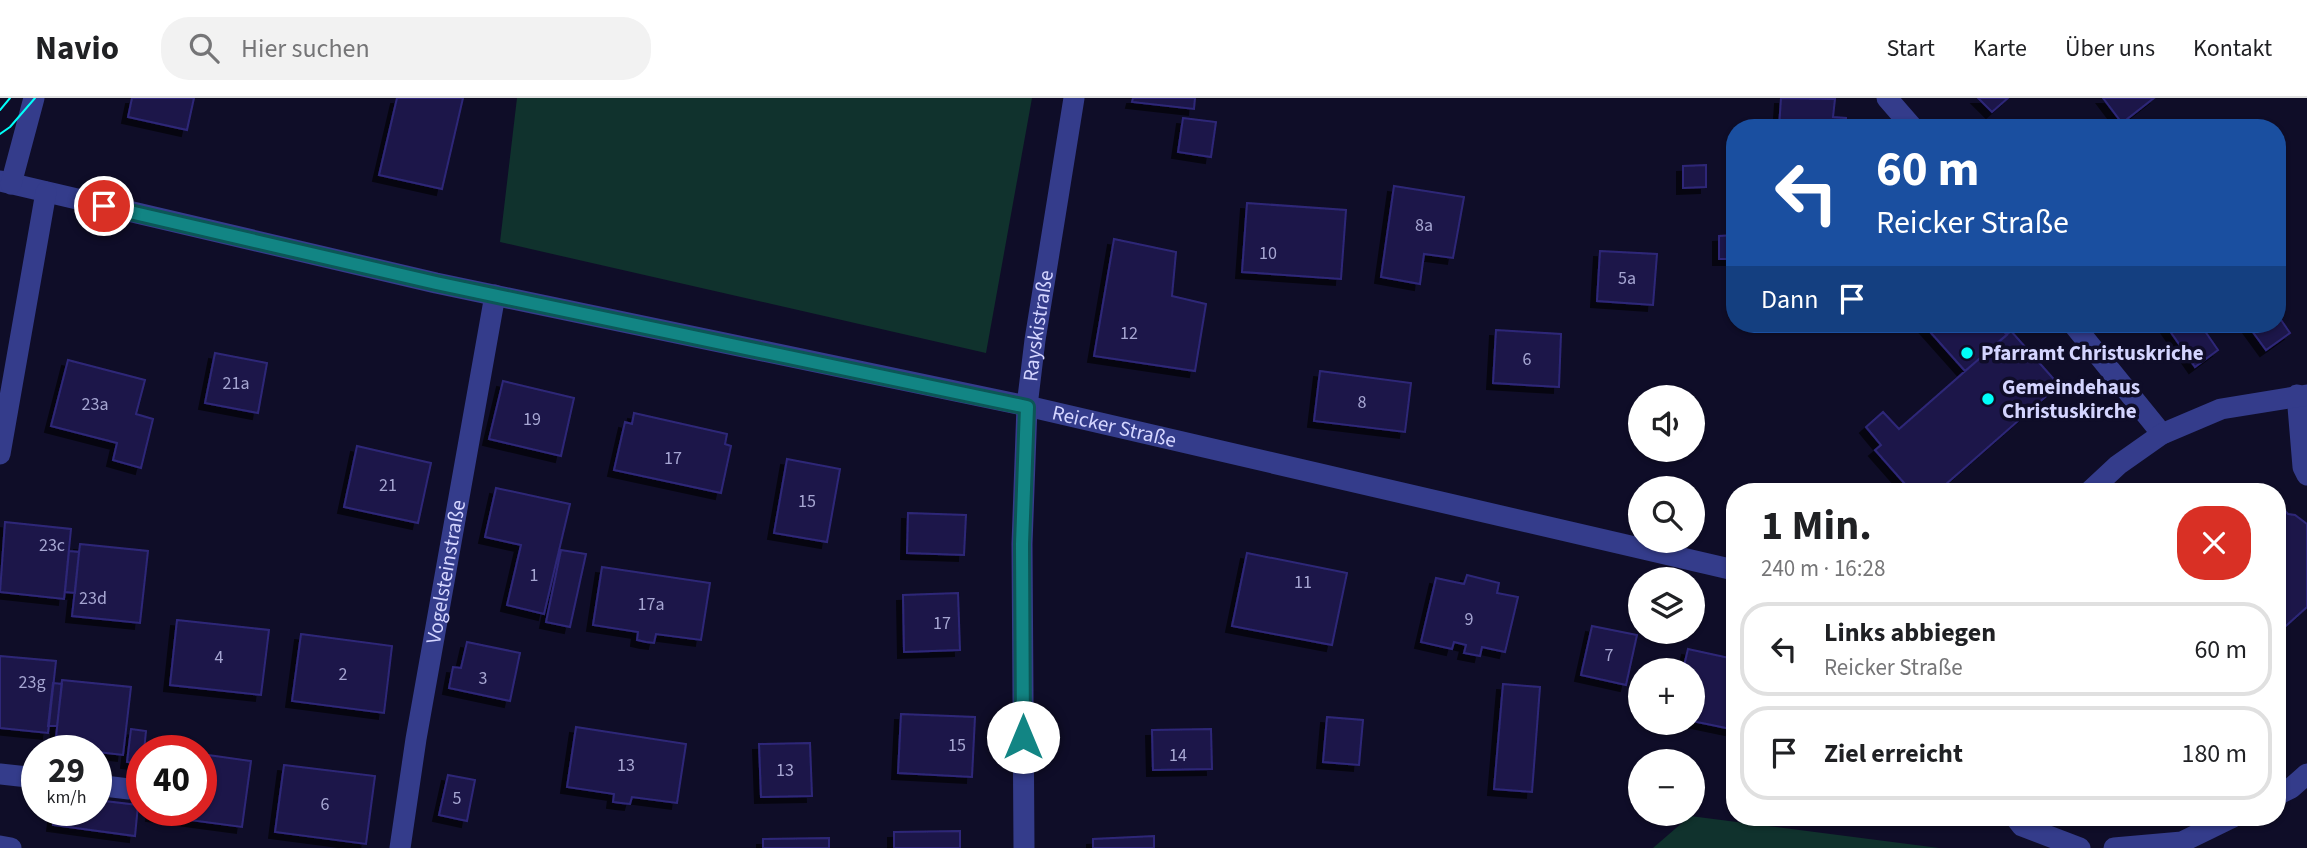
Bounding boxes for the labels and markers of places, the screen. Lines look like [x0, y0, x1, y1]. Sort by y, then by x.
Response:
pin [74, 176, 134, 236]
place label: Pfarramt Christuskriche [1981, 338, 2204, 368]
marker: Pfarramt Christuskriche [1959, 345, 1975, 361]
place label: Gemeindehaus Christuskirche [2002, 372, 2140, 426]
marker: Gemeindehaus Christuskirche [1980, 391, 1996, 407]

